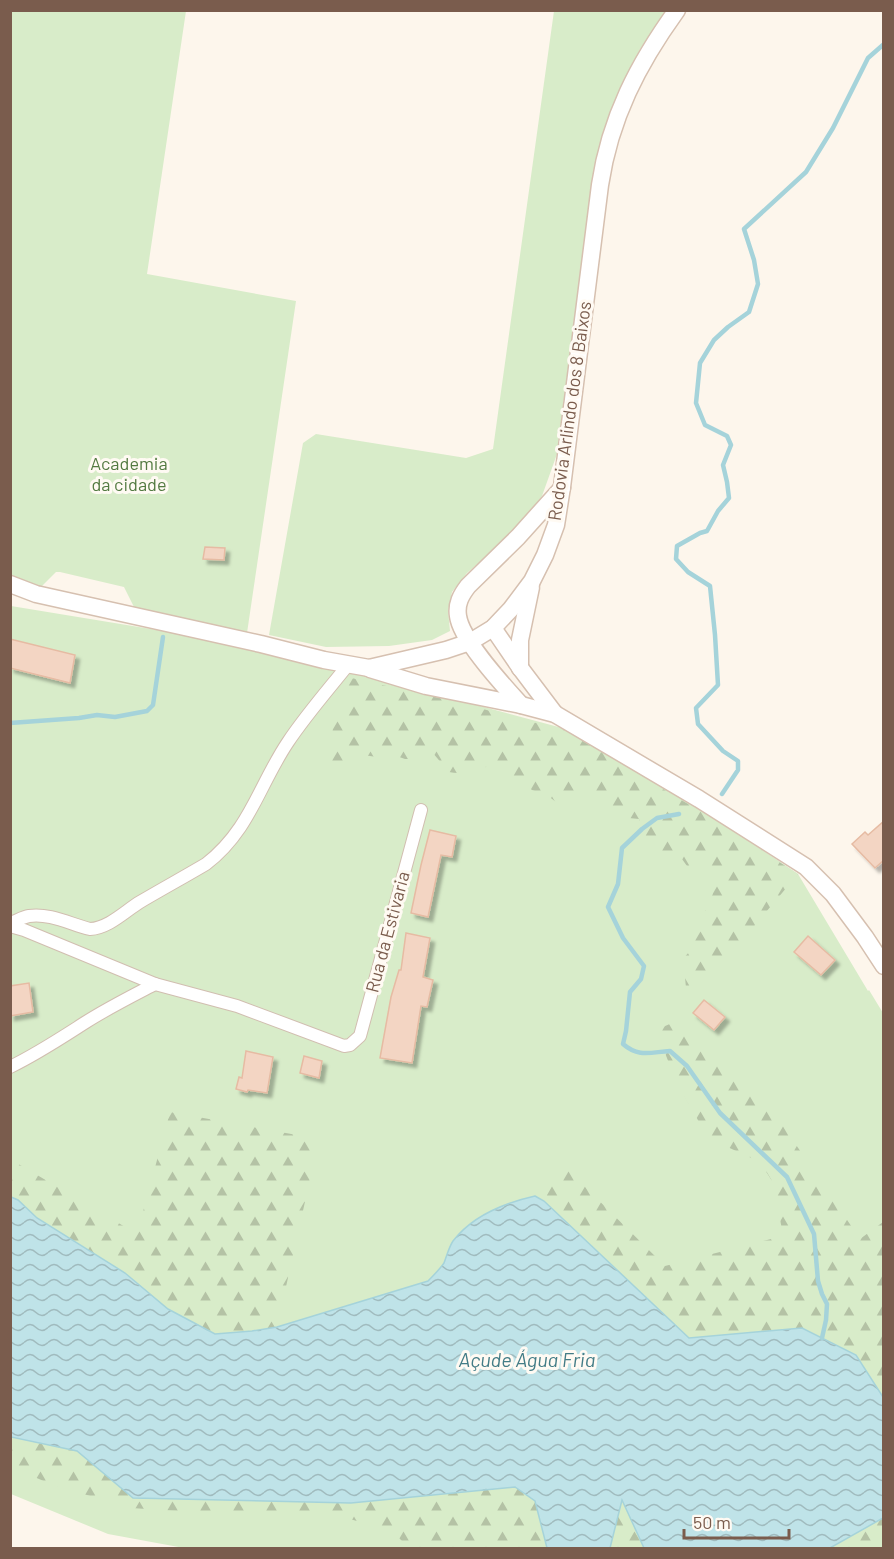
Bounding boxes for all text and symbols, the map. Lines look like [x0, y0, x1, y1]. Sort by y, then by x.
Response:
street label: Rodovia Arlindo dos 8 Baixos [543, 300, 595, 522]
park label: Academia da cidade [90, 452, 168, 495]
street label: Rua da Estivaria [360, 869, 414, 995]
water label: Açude Água Fria [459, 1347, 595, 1371]
scale bar [684, 1502, 789, 1540]
text: 50 m [693, 1511, 731, 1533]

